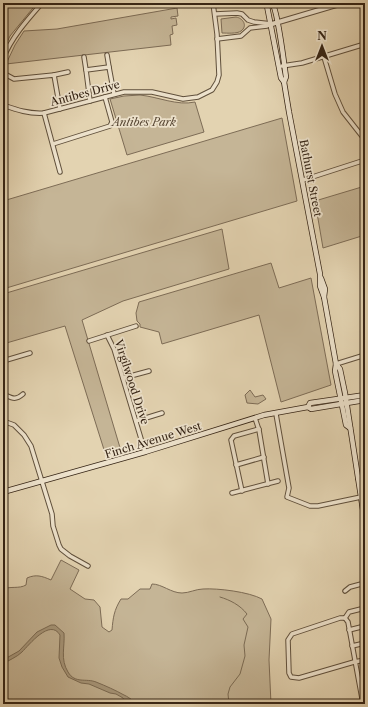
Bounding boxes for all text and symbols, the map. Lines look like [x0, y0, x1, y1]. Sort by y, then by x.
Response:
north arrow [302, 26, 342, 66]
text: N [317, 29, 327, 43]
street label: Antibes Drive [48, 77, 121, 109]
park label: Antibes Park [110, 115, 176, 129]
street label: Bathurst Street [297, 138, 325, 218]
street label: Virgilwood Drive [111, 337, 152, 426]
street label: Finch Avenue West [103, 419, 203, 461]

